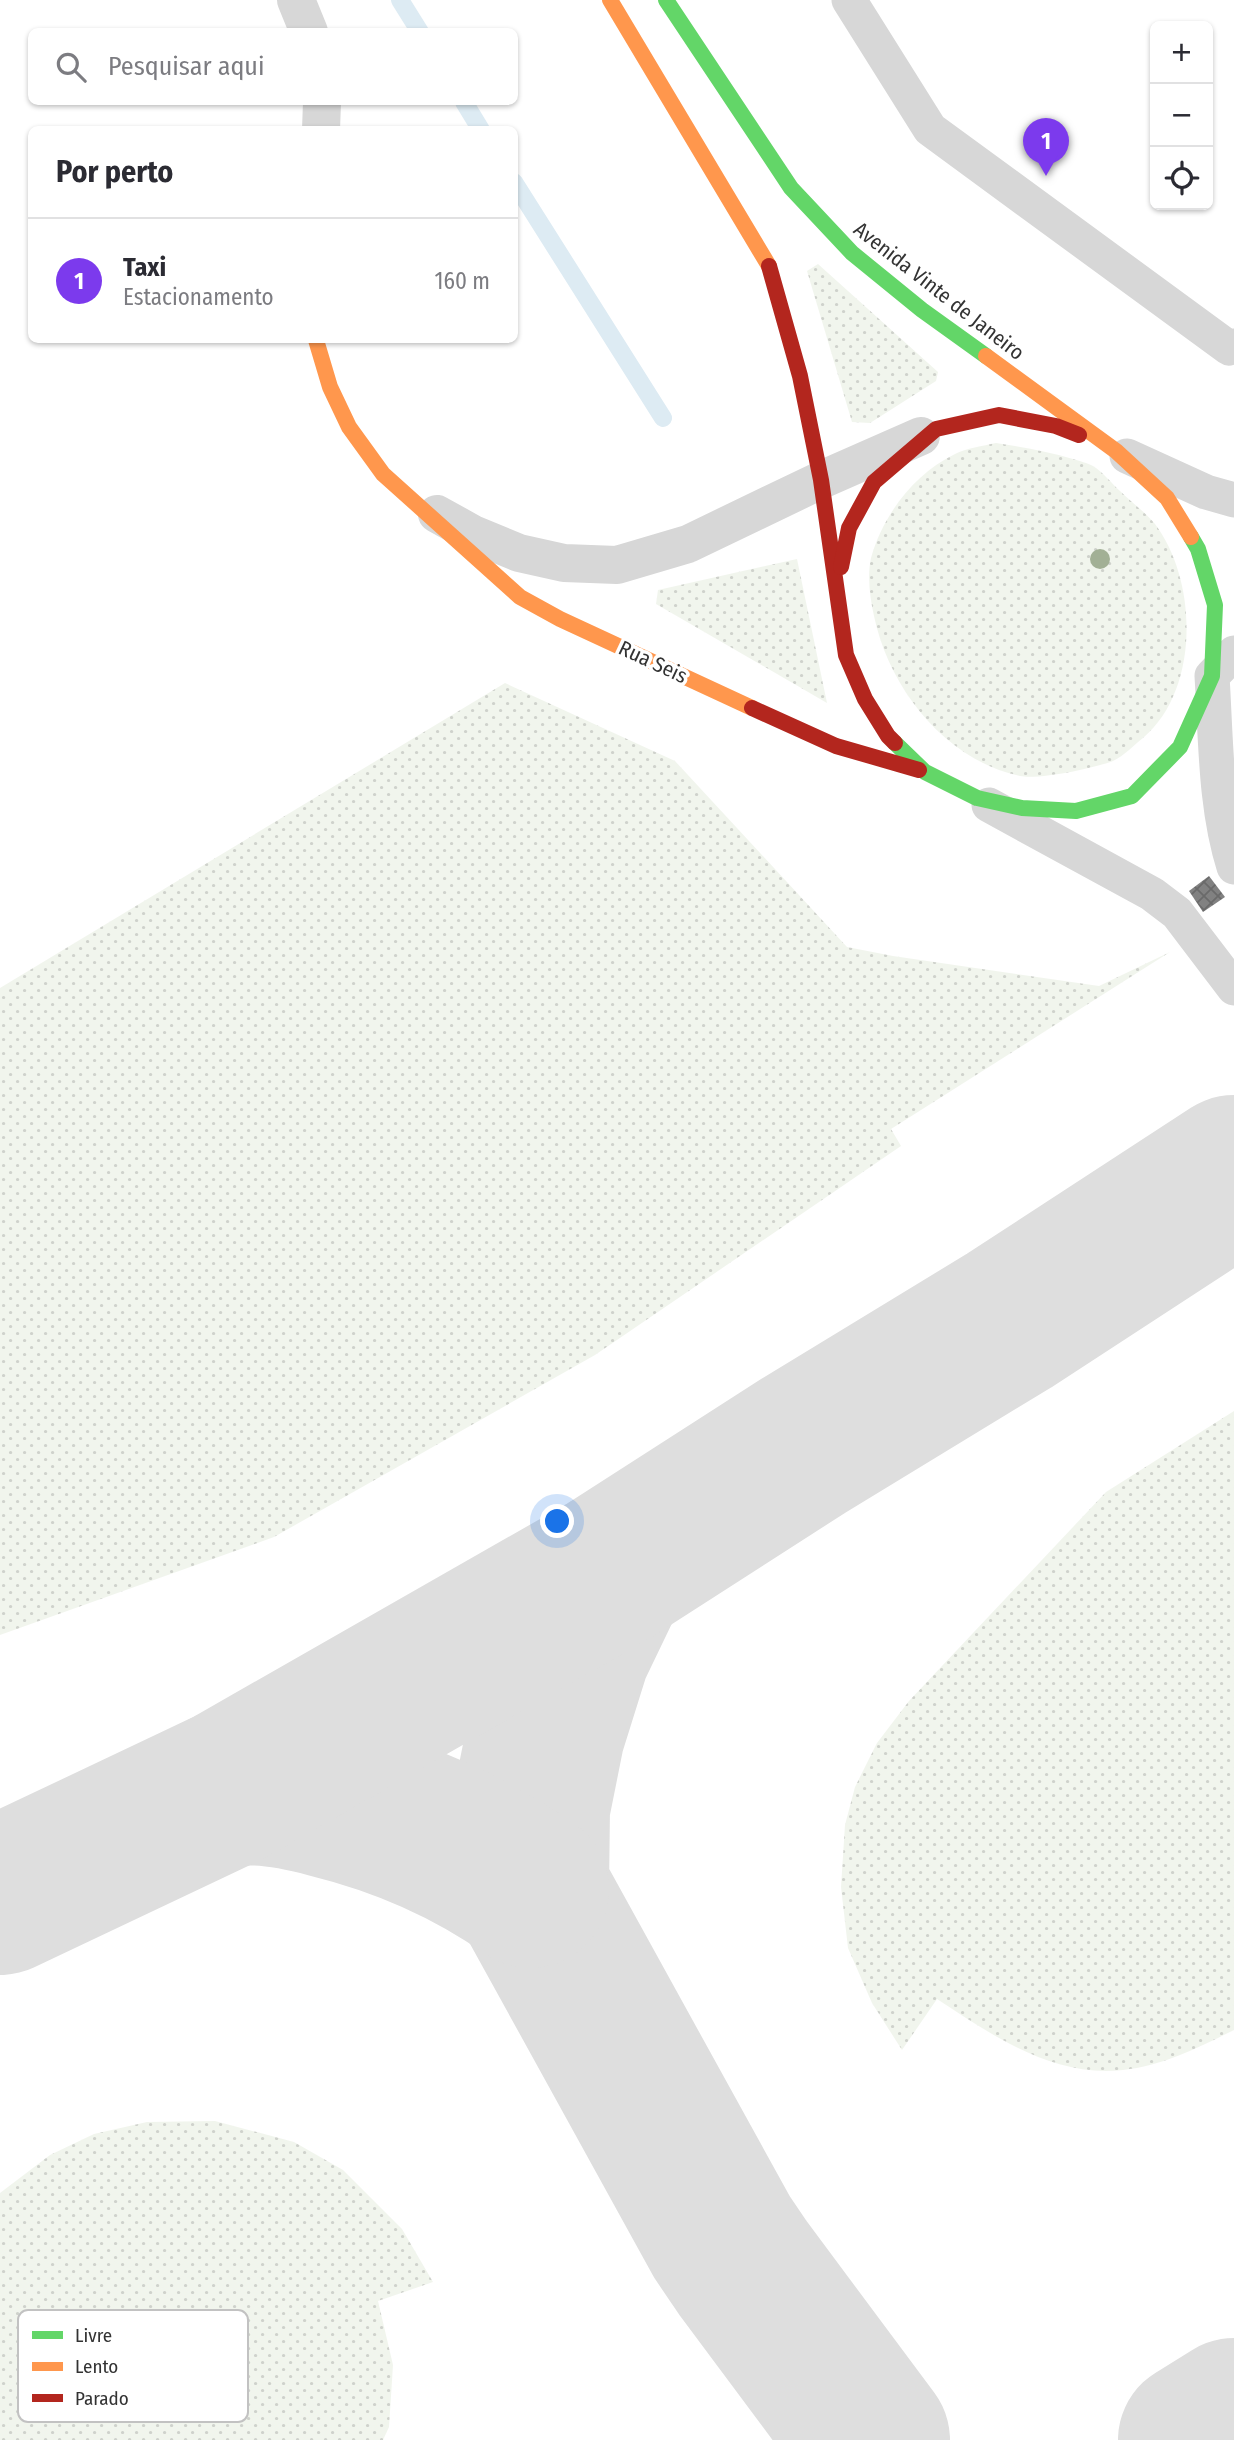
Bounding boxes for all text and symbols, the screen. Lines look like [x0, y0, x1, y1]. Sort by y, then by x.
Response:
map controls [1150, 21, 1213, 210]
button: + [1150, 21, 1213, 84]
search box [28, 28, 518, 105]
icon: search [52, 48, 90, 86]
text: Pesquisar aqui [108, 51, 265, 82]
button: − [1150, 84, 1213, 147]
pin: 1 [1023, 118, 1069, 176]
button: locate [1150, 147, 1213, 210]
text: Por perto [56, 154, 173, 190]
street label: Avenida Vinte de Janeiro [848, 216, 1030, 366]
text: Taxi [123, 252, 166, 283]
text: 1 [74, 267, 84, 295]
text: 160 m [435, 267, 490, 295]
text: Estacionamento [123, 283, 274, 311]
street label: Rua Seis [615, 635, 691, 689]
your location [540, 1504, 574, 1538]
legend [18, 2310, 248, 2422]
text: Livre [75, 2324, 112, 2347]
text: Lento [75, 2355, 118, 2378]
text: Parado [75, 2387, 129, 2410]

